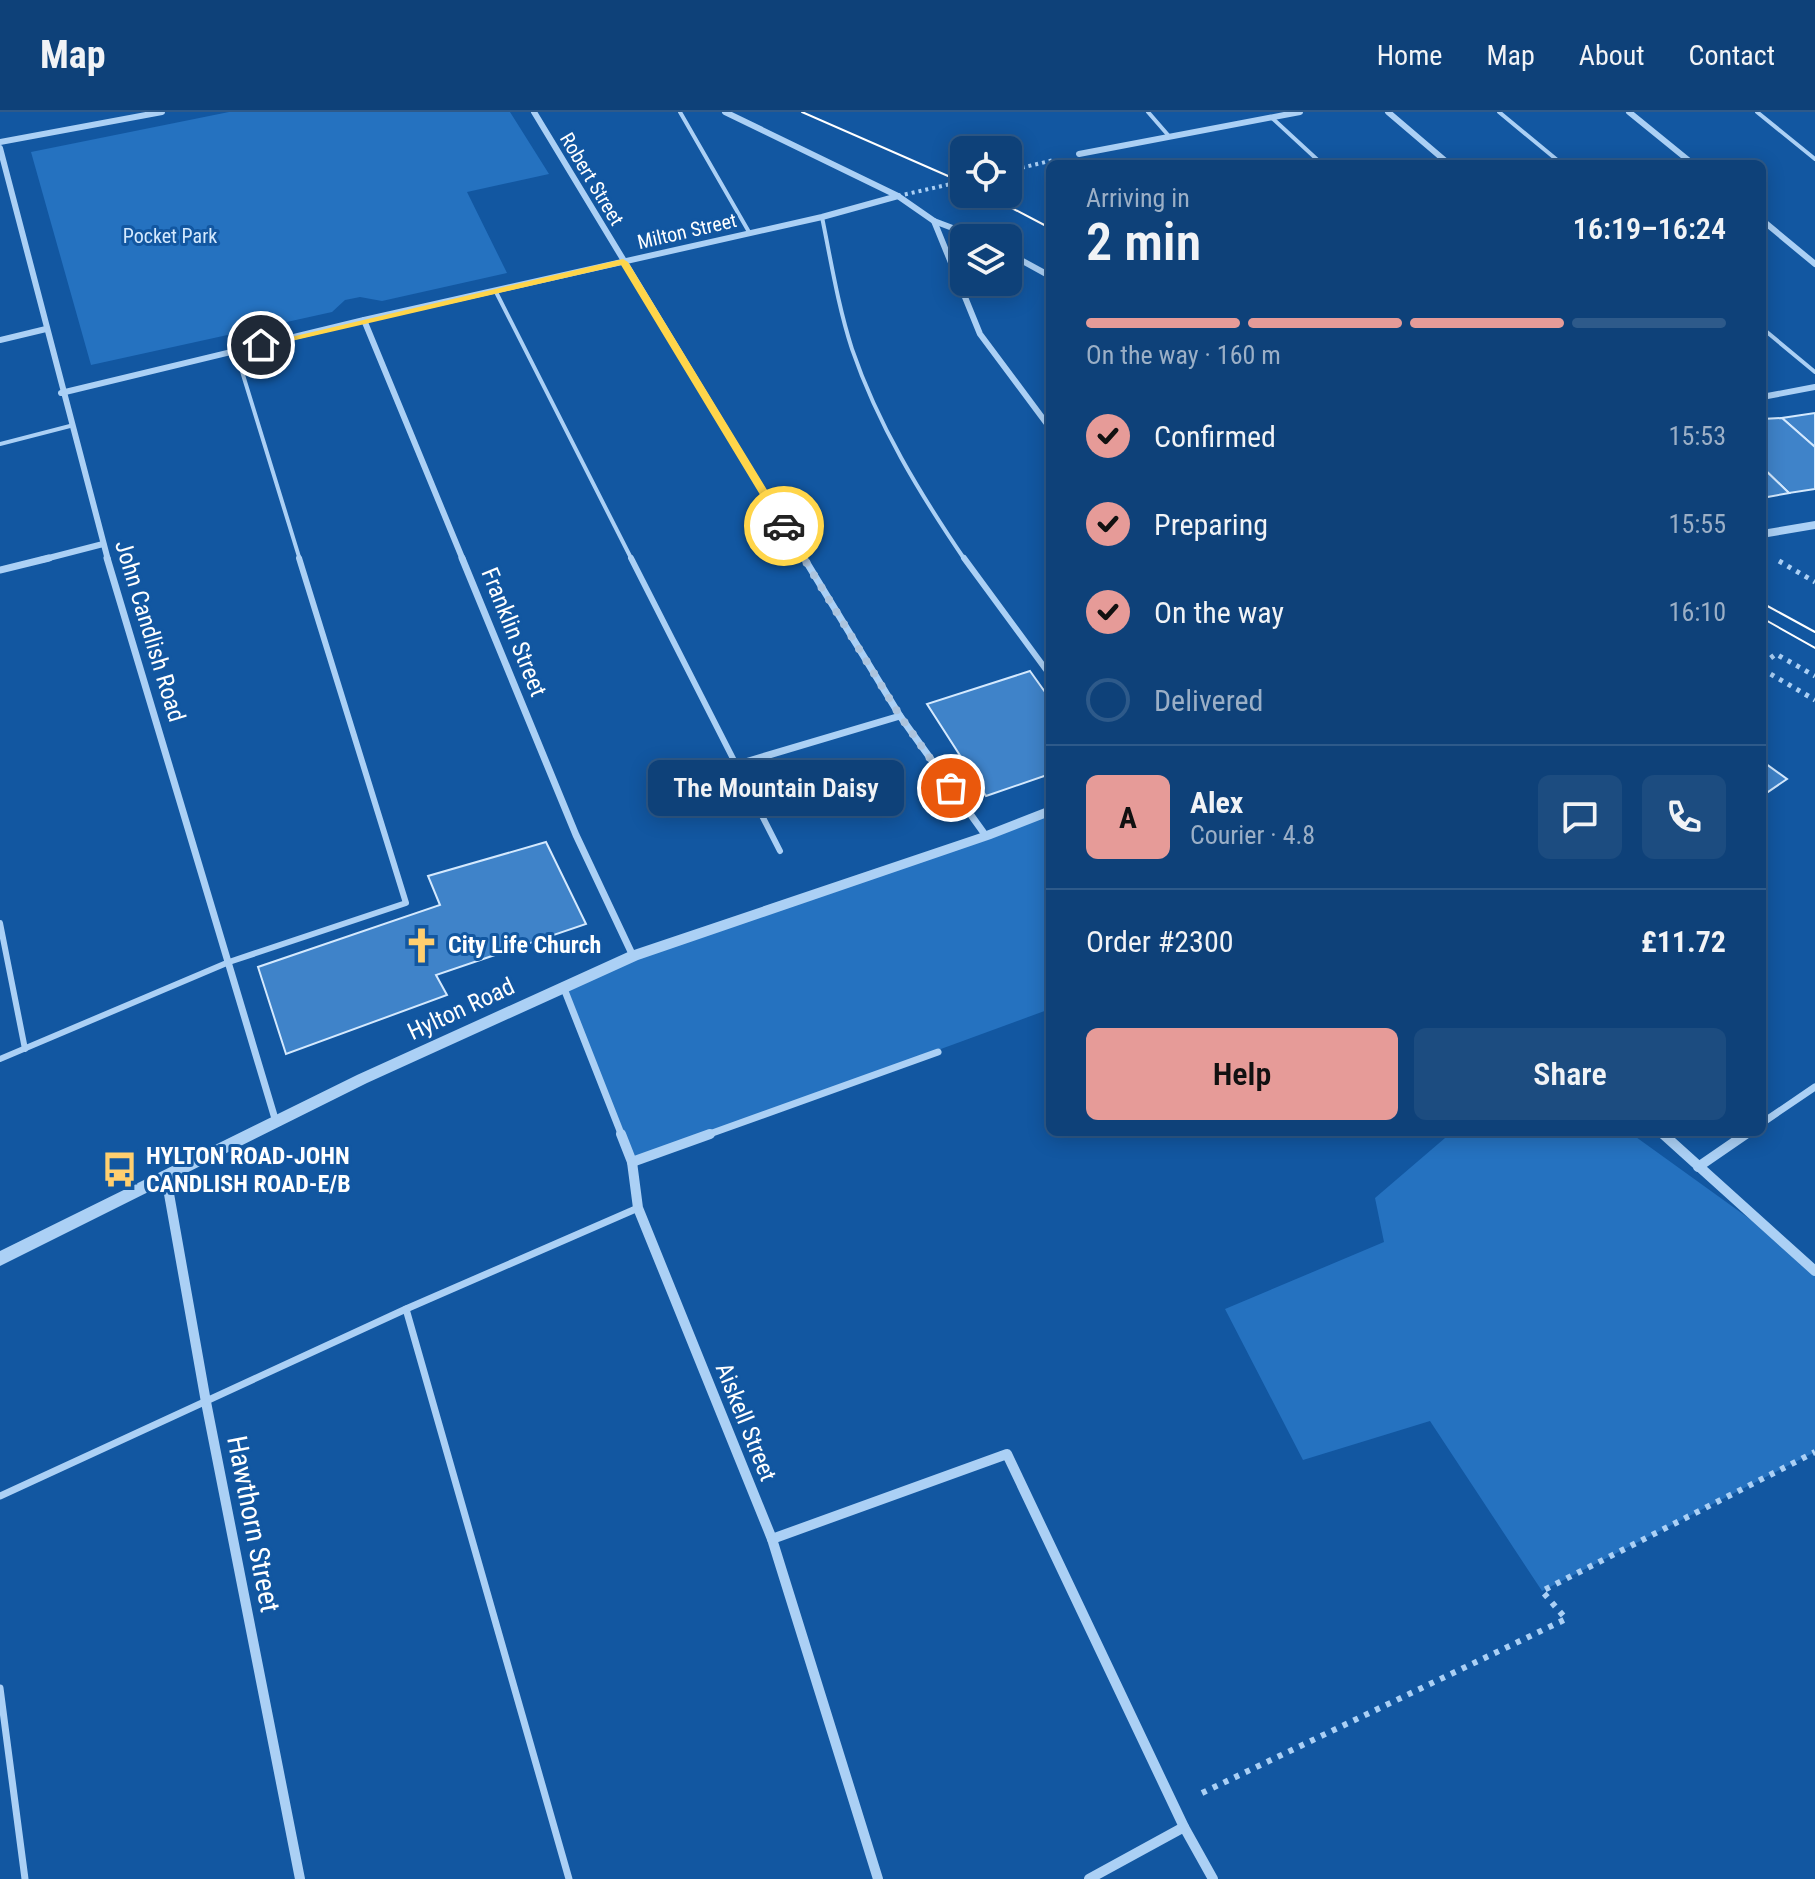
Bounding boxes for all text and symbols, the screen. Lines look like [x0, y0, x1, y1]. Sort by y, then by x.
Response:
text: Map [40, 33, 106, 77]
text: Home [1377, 39, 1442, 72]
text: Map [1486, 39, 1535, 72]
text: About [1579, 39, 1645, 72]
text: Contact [1689, 39, 1775, 72]
street label: Robert Street [555, 128, 629, 230]
map controls [950, 136, 1022, 296]
button: locate [950, 136, 1022, 208]
text: Arriving in [1086, 183, 1190, 213]
street label: Milton Street [635, 208, 739, 254]
text: 16:19–16:24 [1573, 211, 1726, 246]
text: 2 min [1086, 212, 1201, 273]
park label: Pocket Park [123, 224, 217, 248]
button: layers [950, 224, 1022, 296]
pin [227, 311, 295, 379]
icon: home [239, 323, 283, 367]
text: On the way · 160 m [1086, 340, 1281, 370]
icon: check [1086, 414, 1130, 458]
text: Confirmed [1154, 419, 1276, 454]
text: 15:53 [1669, 421, 1726, 451]
courier [744, 486, 824, 566]
icon: check [1086, 502, 1130, 546]
icon: car [762, 504, 806, 548]
text: Preparing [1154, 507, 1268, 542]
text: 15:55 [1669, 509, 1726, 539]
street label: John Candlish Road [109, 537, 191, 725]
street label: Franklin Street [475, 564, 553, 700]
icon: check [1086, 590, 1130, 634]
text: On the way [1154, 595, 1284, 630]
text: 16:10 [1669, 597, 1726, 627]
text: Delivered [1154, 683, 1263, 718]
pin [917, 754, 985, 822]
callout: The Mountain Daisy [647, 760, 903, 816]
icon: bag [929, 766, 973, 810]
text: The Mountain Daisy [673, 773, 879, 803]
button: chat [1538, 775, 1622, 859]
button: phone [1642, 775, 1726, 859]
text: Alex [1190, 785, 1243, 820]
text: A [1119, 800, 1137, 835]
text: Courier · 4.8 [1190, 820, 1315, 850]
text: Order #2300 [1086, 924, 1234, 959]
text: £11.72 [1641, 924, 1726, 959]
church icon: City Life Church [403, 926, 441, 964]
place label: City Life Church [448, 931, 601, 959]
street label: Hylton Road [403, 972, 519, 1046]
button: Help [1086, 1028, 1398, 1120]
button: Share [1414, 1028, 1726, 1120]
place label: HYLTON ROAD-JOHN CANDLISH ROAD-E/B [146, 1142, 351, 1198]
bus stop icon: HYLTON ROAD-JOHN CANDLISH ROAD-E/B [101, 1151, 139, 1189]
street label: Aiskell Street [710, 1359, 782, 1485]
street label: Hawthorn Street [220, 1433, 287, 1615]

